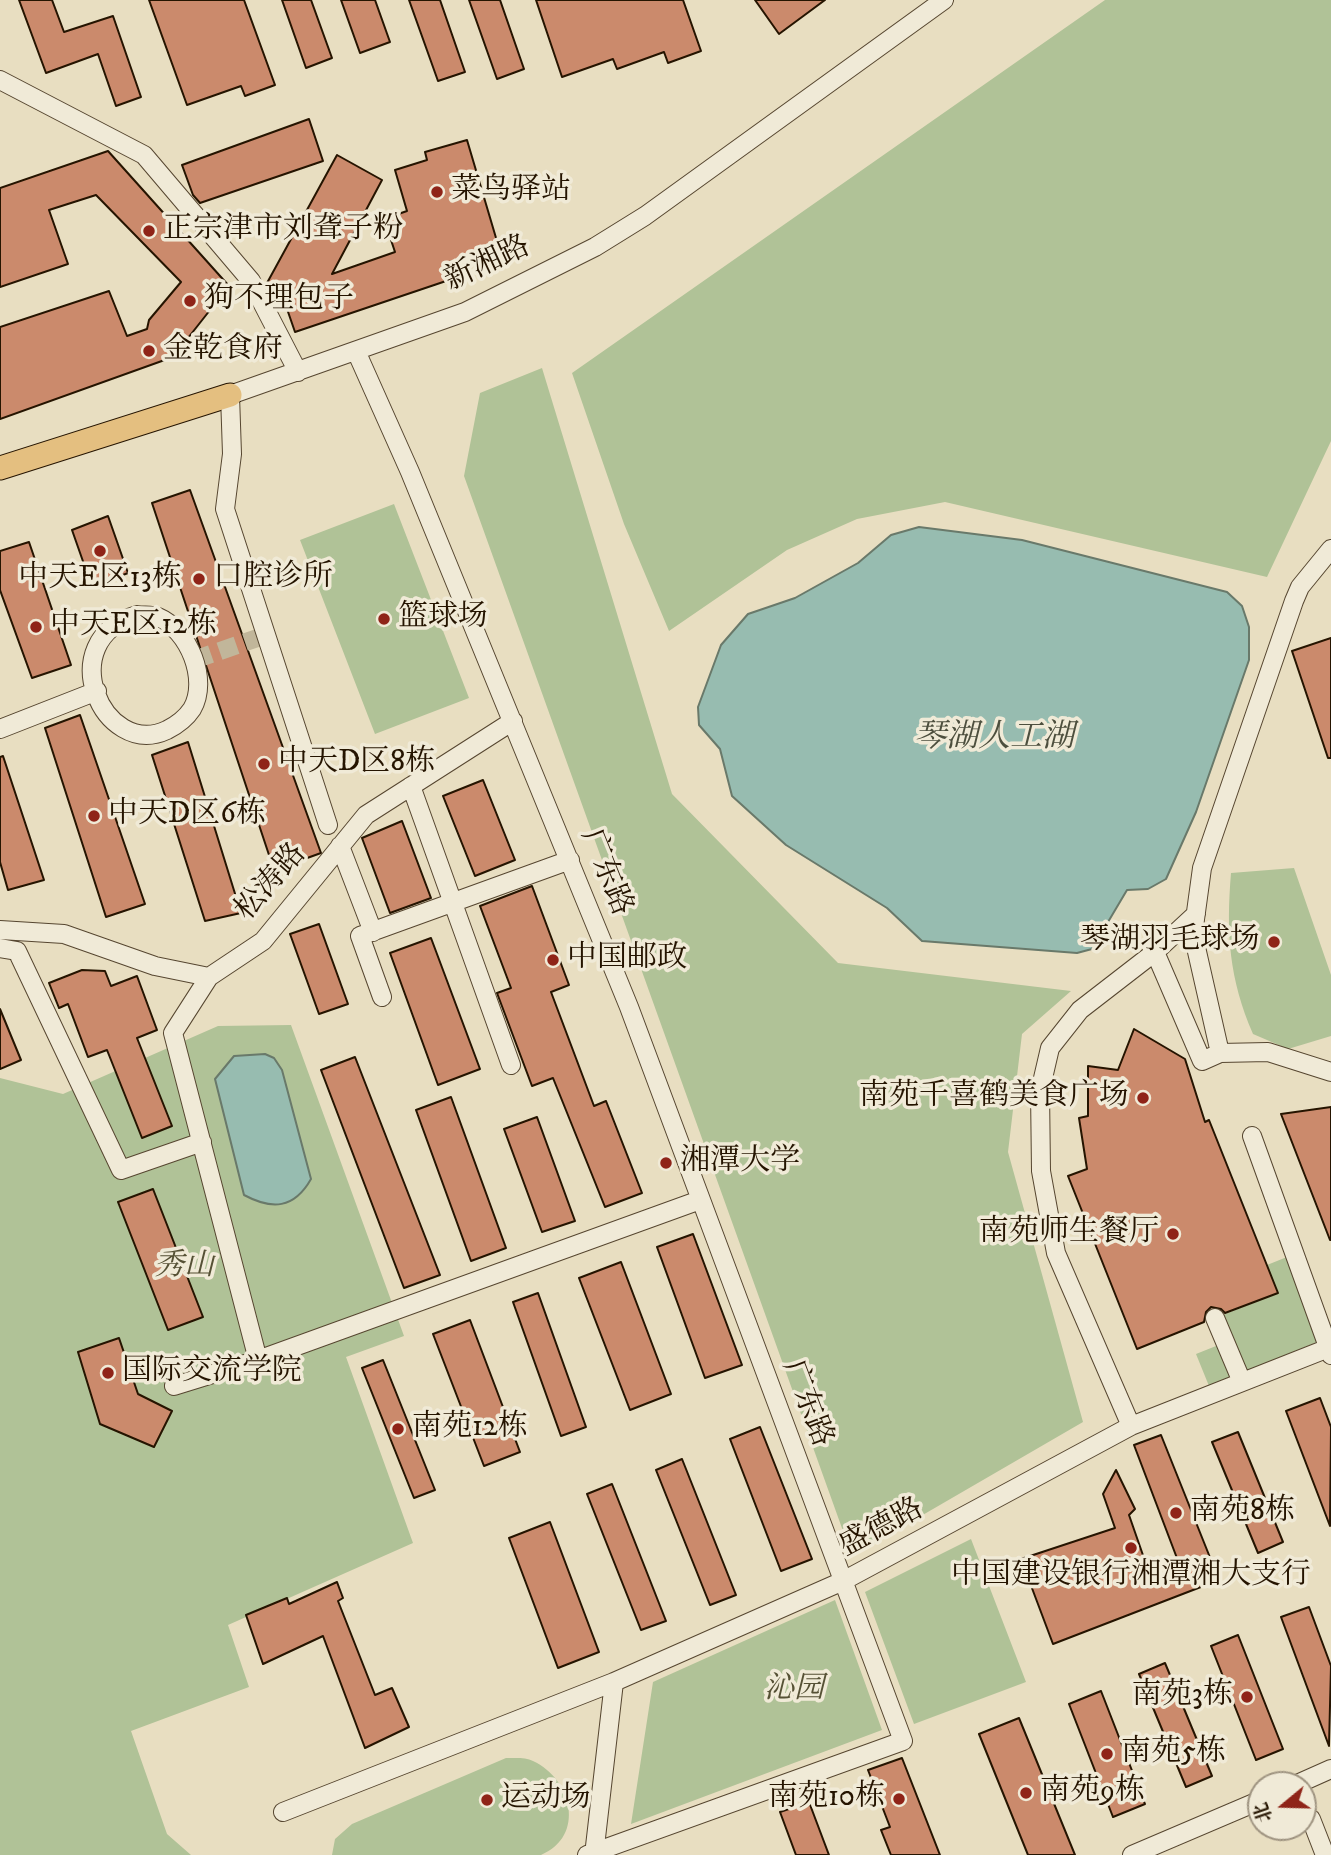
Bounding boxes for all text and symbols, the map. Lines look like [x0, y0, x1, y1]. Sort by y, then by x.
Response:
place label: 菜鸟驿站 [451, 174, 571, 210]
marker: 菜鸟驿站 [429, 184, 445, 200]
place label: 正宗津市刘聋子粉 [163, 213, 403, 249]
marker: 正宗津市刘聋子粉 [141, 223, 157, 239]
street label: 新湘路 [440, 230, 536, 300]
place label: 狗不理包子 [204, 283, 354, 319]
marker: 狗不理包子 [182, 293, 198, 309]
place label: 金乾食府 [163, 333, 283, 369]
marker: 金乾食府 [141, 343, 157, 359]
marker: 中天E区13栋 [92, 543, 108, 559]
place label: 口腔诊所 [213, 561, 333, 597]
place label: 中天E区13栋 [18, 562, 182, 598]
marker: 口腔诊所 [191, 571, 207, 587]
place label: 篮球场 [398, 601, 488, 637]
place label: 中天E区12栋 [50, 609, 217, 645]
marker: 篮球场 [376, 611, 392, 627]
marker: 中天E区12栋 [28, 619, 44, 635]
water label: 琴湖人工湖 [914, 720, 1074, 758]
place label: 中天D区8栋 [278, 746, 435, 782]
marker: 中天D区8栋 [256, 756, 272, 772]
place label: 中天D区6栋 [108, 798, 266, 834]
marker: 中天D区6栋 [86, 808, 102, 824]
street label: 广东路 [571, 825, 639, 921]
street label: 松涛路 [229, 837, 315, 929]
place label: 琴湖羽毛球场 [1080, 924, 1260, 960]
marker: 琴湖羽毛球场 [1266, 934, 1282, 950]
place label: 中国邮政 [567, 942, 687, 978]
marker: 中国邮政 [545, 952, 561, 968]
place label: 南苑千喜鹤美食广场 [859, 1080, 1129, 1116]
marker: 南苑千喜鹤美食广场 [1135, 1090, 1151, 1106]
place label: 湘潭大学 [680, 1145, 800, 1181]
marker: 湘潭大学 [658, 1155, 674, 1171]
place label: 南苑师生餐厅 [979, 1216, 1159, 1252]
marker: 南苑师生餐厅 [1165, 1226, 1181, 1242]
park label: 秀山 [154, 1250, 214, 1286]
place label: 国际交流学院 [122, 1355, 302, 1391]
street label: 广东路 [773, 1356, 839, 1452]
marker: 国际交流学院 [100, 1365, 116, 1381]
place label: 南苑12栋 [412, 1411, 528, 1447]
marker: 南苑12栋 [390, 1421, 406, 1437]
street label: 盛德路 [834, 1492, 930, 1566]
place label: 南苑8栋 [1190, 1495, 1295, 1531]
marker: 南苑8栋 [1168, 1505, 1184, 1521]
marker: 中国建设银行湘潭湘大支行 [1123, 1540, 1139, 1556]
place label: 中国建设银行湘潭湘大支行 [951, 1559, 1311, 1595]
park label: 沁园 [764, 1673, 824, 1709]
place label: 南苑3栋 [1132, 1679, 1233, 1715]
marker: 南苑3栋 [1239, 1689, 1255, 1705]
place label: 南苑5栋 [1121, 1736, 1226, 1772]
marker: 南苑5栋 [1099, 1746, 1115, 1762]
north arrow [1247, 1771, 1317, 1841]
place label: 南苑9栋 [1040, 1775, 1145, 1811]
place label: 南苑10栋 [768, 1781, 885, 1817]
place label: 运动场 [501, 1782, 591, 1818]
marker: 南苑9栋 [1018, 1785, 1034, 1801]
marker: 南苑10栋 [891, 1791, 907, 1807]
marker: 运动场 [479, 1792, 495, 1808]
text: 北 [1250, 1800, 1278, 1825]

